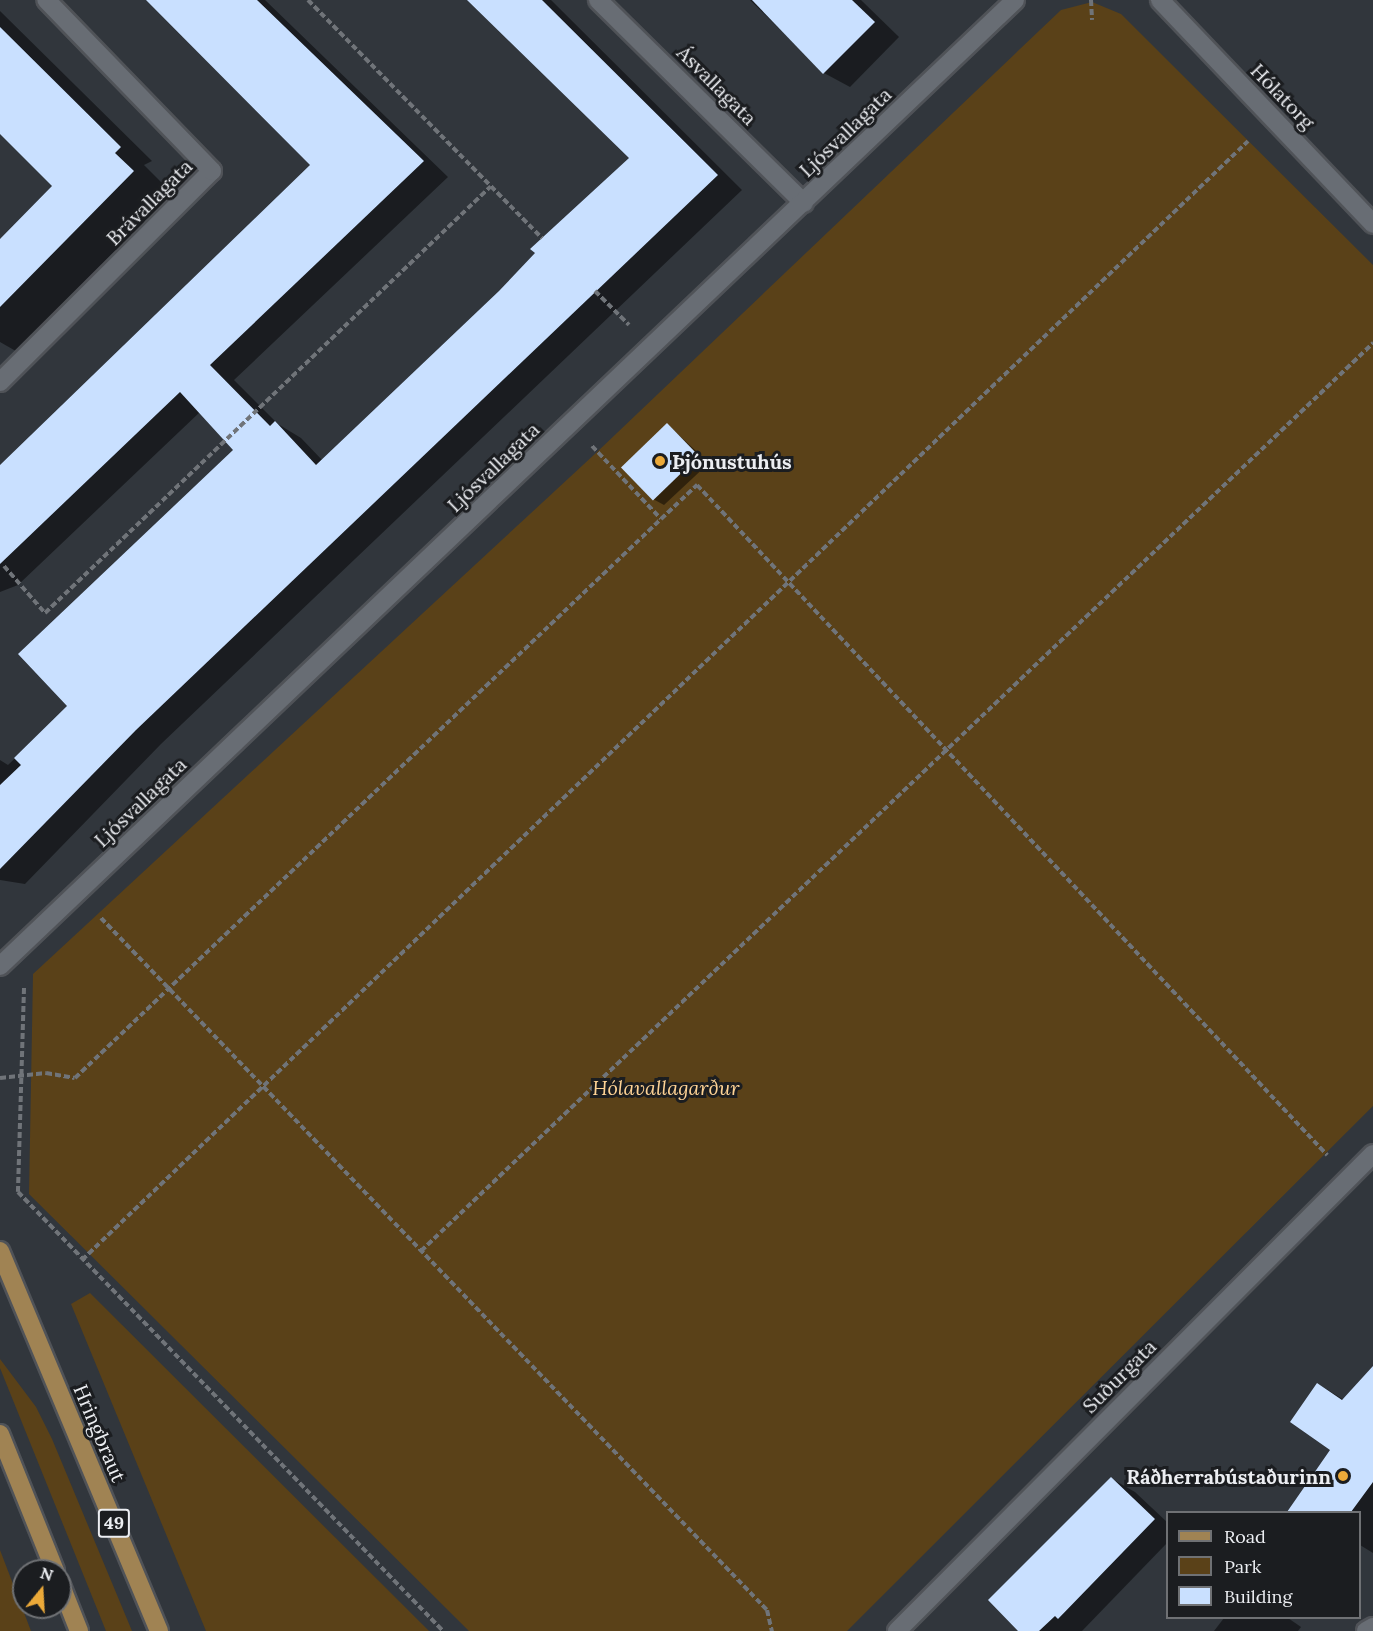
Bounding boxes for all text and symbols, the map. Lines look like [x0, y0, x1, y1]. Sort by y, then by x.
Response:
street label: Ásvallagata [672, 40, 762, 130]
street label: Hólatorg [1246, 58, 1320, 134]
street label: Ljósvallagata [794, 82, 896, 182]
street label: Brávallagata [101, 154, 197, 250]
street label: Ljósvallagata [442, 417, 544, 517]
place label: Þjónustuhús [672, 449, 792, 473]
marker: Þjónustuhús [653, 454, 667, 468]
street label: Ljósvallagata [89, 752, 191, 852]
park label: Hólavallagarður [592, 1075, 740, 1099]
street label: Suðurgata [1077, 1334, 1161, 1418]
street label: Hringbraut [69, 1381, 131, 1485]
place label: Ráðherrabústaðurinn [1126, 1464, 1331, 1488]
marker: Ráðherrabústaðurinn [1336, 1469, 1350, 1483]
road number: 49 [98, 1508, 130, 1538]
legend [1166, 1511, 1361, 1619]
text: Road [1224, 1525, 1266, 1548]
text: Park [1224, 1555, 1261, 1578]
north arrow [12, 1559, 72, 1619]
text: N [38, 1562, 56, 1585]
text: Building [1224, 1585, 1292, 1608]

